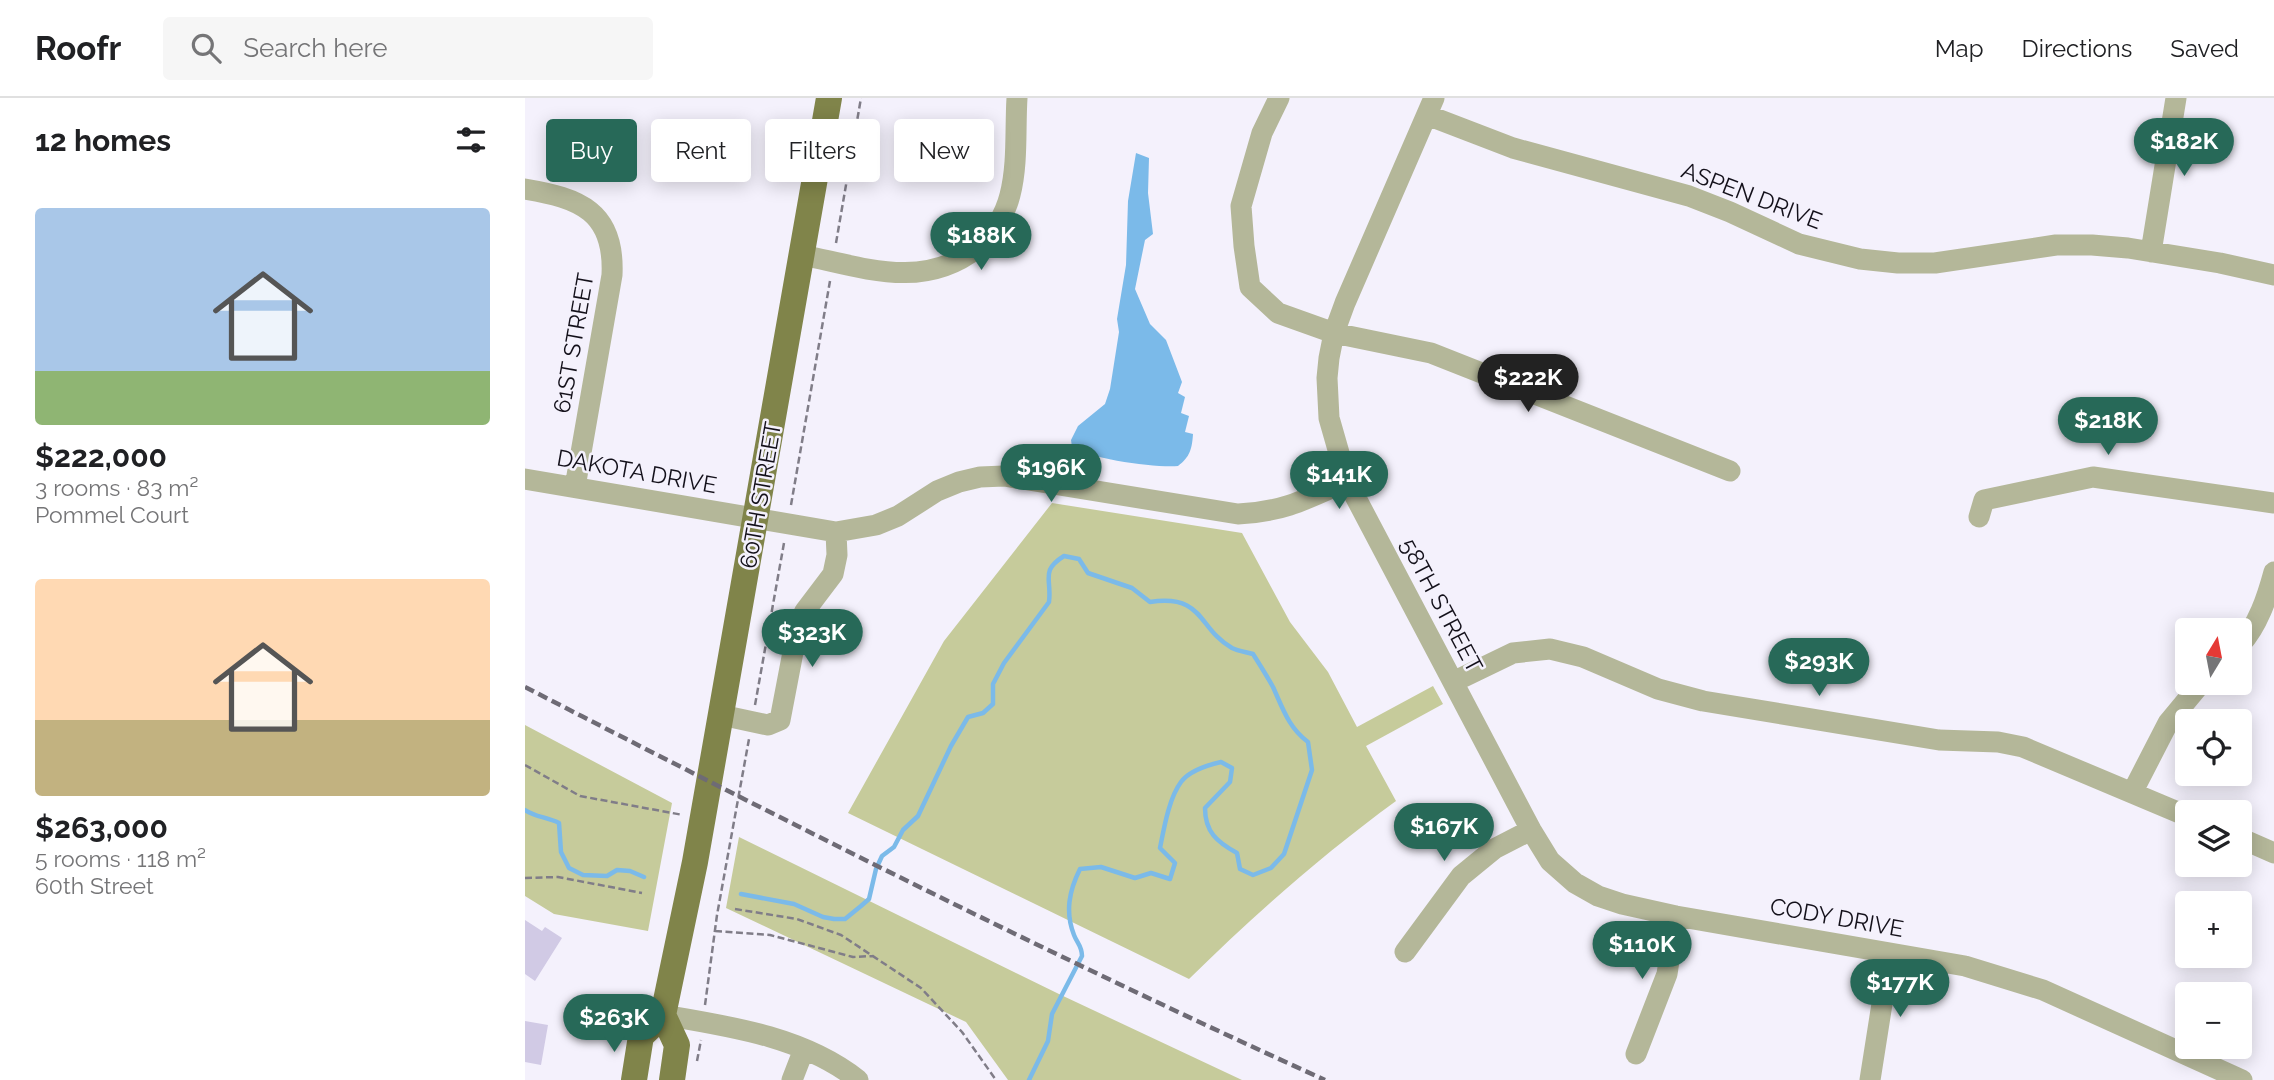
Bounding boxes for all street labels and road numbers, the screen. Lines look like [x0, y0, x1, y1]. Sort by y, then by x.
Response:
street label: ASPEN DRIVE [1678, 156, 1826, 234]
street label: 61ST STREET [547, 271, 599, 415]
street label: 60TH STREET [734, 420, 786, 570]
street label: DAKOTA DRIVE [555, 444, 719, 498]
street label: 58TH STREET [1395, 533, 1489, 677]
street label: CODY DRIVE [1768, 892, 1906, 942]

